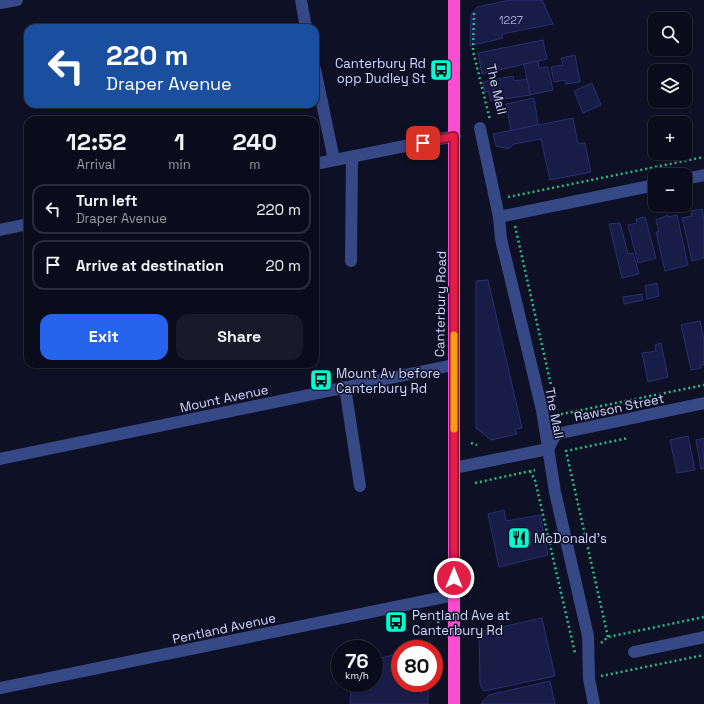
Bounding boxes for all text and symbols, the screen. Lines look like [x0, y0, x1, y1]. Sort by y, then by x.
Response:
map controls [648, 12, 692, 212]
button: search [648, 12, 692, 56]
house number: 1227 [499, 13, 523, 27]
text: 220 m [106, 37, 188, 73]
icon: left [40, 40, 92, 92]
place label: Canterbury Rd opp Dudley St [335, 55, 426, 87]
bus stop icon: Canterbury Rd opp Dudley St [428, 57, 454, 83]
street label: The Mall [482, 62, 511, 116]
button: layers [648, 64, 692, 108]
text: Draper Avenue [106, 72, 232, 95]
button: + [648, 116, 692, 160]
text: 12:52 [66, 126, 127, 157]
text: 1 [174, 126, 185, 157]
text: 240 [232, 126, 277, 157]
pin [406, 126, 440, 160]
icon: arrive [412, 132, 434, 154]
text: Arrival [77, 156, 115, 173]
text: min [168, 156, 191, 173]
text: m [249, 156, 260, 173]
button: − [648, 168, 692, 212]
text: Turn left [76, 191, 138, 210]
icon: left [42, 198, 64, 220]
text: 220 m [257, 200, 301, 219]
text: Draper Avenue [76, 210, 167, 227]
street label: Canterbury Road [431, 251, 450, 357]
icon: arrive [42, 254, 64, 276]
text: Arrive at destination [76, 256, 224, 275]
text: 20 m [266, 256, 301, 275]
button: Exit [40, 314, 168, 360]
button: Share [176, 314, 303, 360]
place label: Mount Av before Canterbury Rd [336, 365, 440, 397]
bus stop icon: Mount Av before Canterbury Rd [308, 367, 334, 393]
street label: Mount Avenue [178, 381, 270, 416]
street label: The Mall [541, 386, 568, 440]
street label: Rawson Street [572, 390, 666, 425]
restaurant icon: McDonald's [506, 525, 532, 551]
place label: McDonald's [534, 530, 607, 547]
position arrow [433, 557, 475, 599]
place label: Pentland Ave at Canterbury Rd [412, 607, 510, 639]
street label: Pentland Avenue [171, 609, 277, 648]
bus stop icon: Pentland Ave at Canterbury Rd [383, 609, 409, 635]
speed limit sign: 80 [391, 640, 443, 692]
text: 76 [345, 648, 369, 674]
text: km/h [345, 669, 369, 682]

